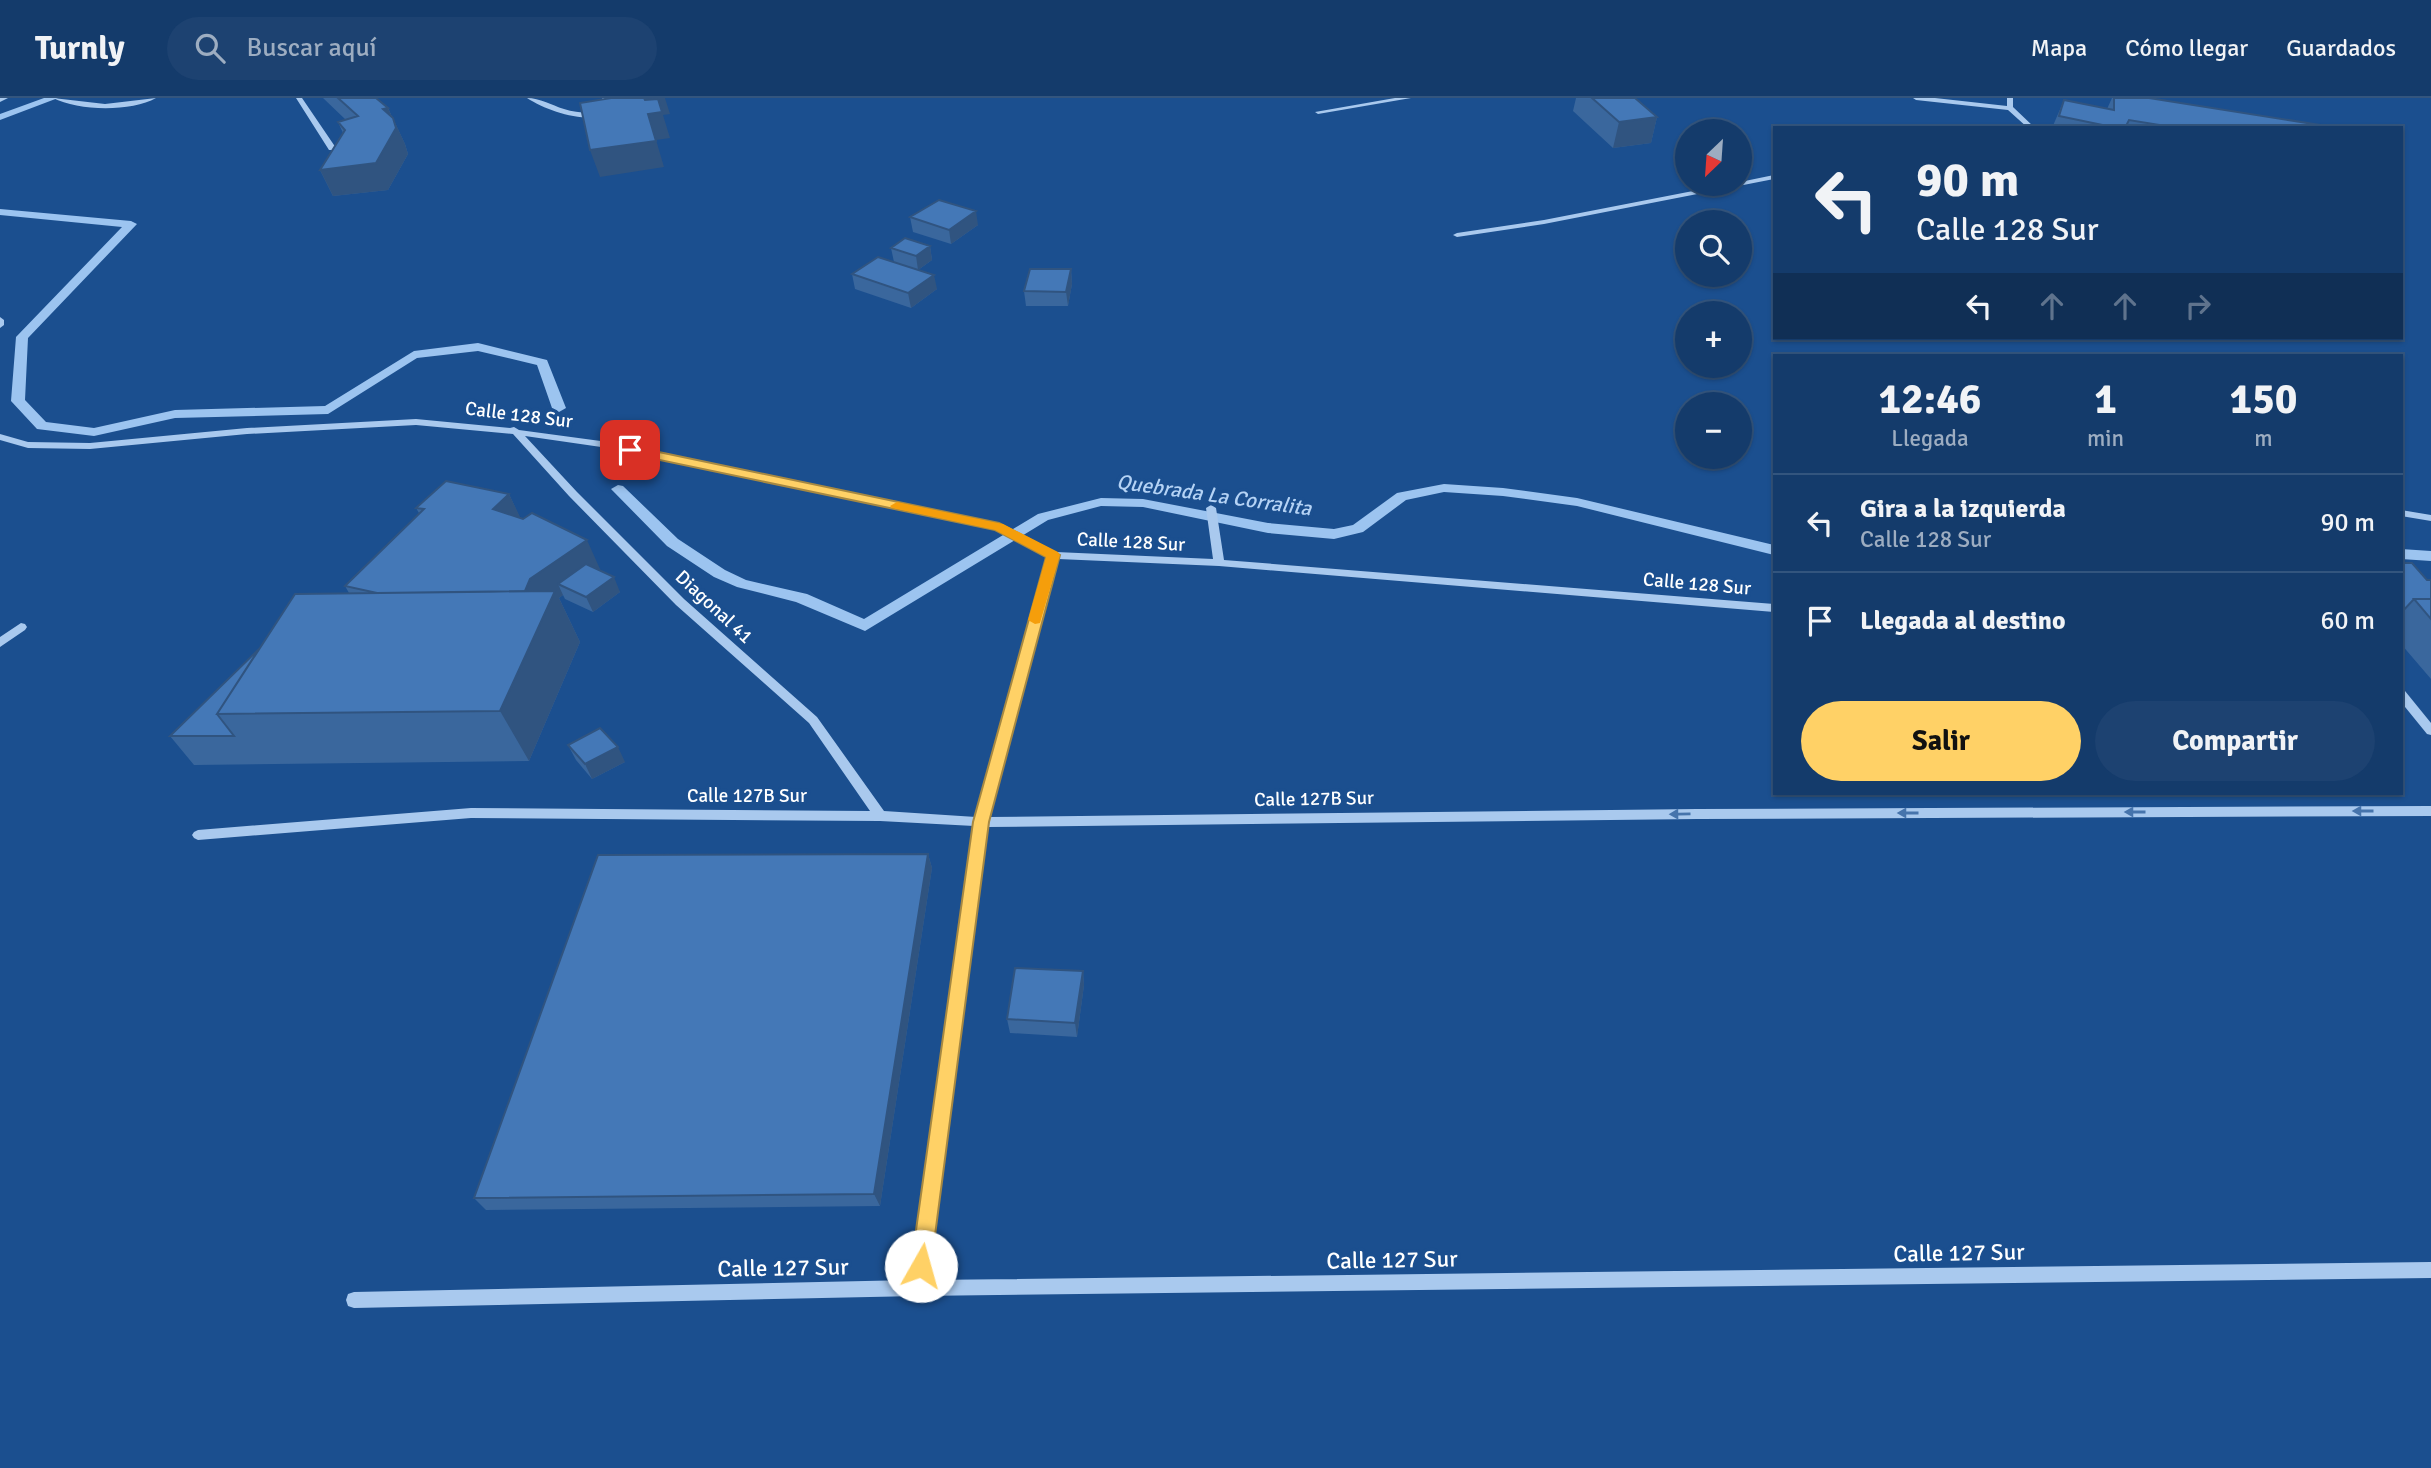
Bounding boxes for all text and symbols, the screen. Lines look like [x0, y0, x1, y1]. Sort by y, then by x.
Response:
search box [167, 17, 657, 80]
text: Turnly [35, 28, 125, 69]
icon: search [191, 29, 229, 67]
text: Buscar aquí [247, 32, 377, 64]
text: Mapa [2031, 33, 2087, 63]
text: Cómo llegar [2125, 33, 2248, 63]
text: Guardados [2286, 33, 2396, 63]
north arrow [1675, 119, 1752, 196]
map controls [1675, 119, 1752, 469]
text: 90 m [1916, 150, 2019, 210]
icon: left [1801, 154, 1892, 245]
button: search [1675, 210, 1752, 287]
text: Calle 128 Sur [1916, 210, 2098, 249]
icon: left [1960, 287, 1998, 325]
icon: ahead [2033, 287, 2071, 325]
icon: ahead [2106, 287, 2144, 325]
icon: right [2179, 287, 2217, 325]
button: + [1675, 301, 1752, 378]
text: 12:46 [1878, 374, 1982, 425]
text: 1 [2094, 374, 2117, 425]
text: 150 [2229, 374, 2298, 425]
button: − [1675, 392, 1752, 469]
street label: Calle 128 Sur [464, 396, 574, 434]
pin [600, 420, 660, 480]
text: Llegada [1891, 424, 1969, 453]
text: min [2087, 424, 2124, 453]
text: m [2254, 424, 2273, 453]
icon: arrive [611, 431, 649, 469]
water label: Quebrada La Corralita [1115, 468, 1314, 522]
text: Gira a la izquierda [1860, 493, 2066, 525]
icon: left [1801, 504, 1839, 542]
text: 90 m [2320, 507, 2375, 539]
text: Calle 128 Sur [1860, 525, 1991, 554]
street label: Calle 128 Sur [1076, 527, 1186, 557]
street label: Diagonal 41 [670, 565, 758, 649]
street label: Calle 128 Sur [1642, 567, 1752, 601]
icon: arrive [1801, 602, 1839, 640]
text: Llegada al destino [1860, 605, 2066, 637]
text: 60 m [2320, 605, 2375, 637]
button: Salir [1801, 701, 2081, 781]
button: Compartir [2095, 701, 2375, 781]
street label: Calle 127B Sur [687, 784, 807, 808]
street label: Calle 127B Sur [1254, 786, 1374, 812]
one-way arrow [2352, 805, 2374, 817]
one-way arrow [2124, 806, 2146, 818]
one-way arrow [1897, 807, 1919, 819]
one-way arrow [1669, 809, 1691, 820]
position arrow [884, 1229, 958, 1303]
street label: Calle 127 Sur [1893, 1237, 2025, 1269]
street label: Calle 127 Sur [1326, 1244, 1458, 1276]
street label: Calle 127 Sur [717, 1252, 849, 1284]

